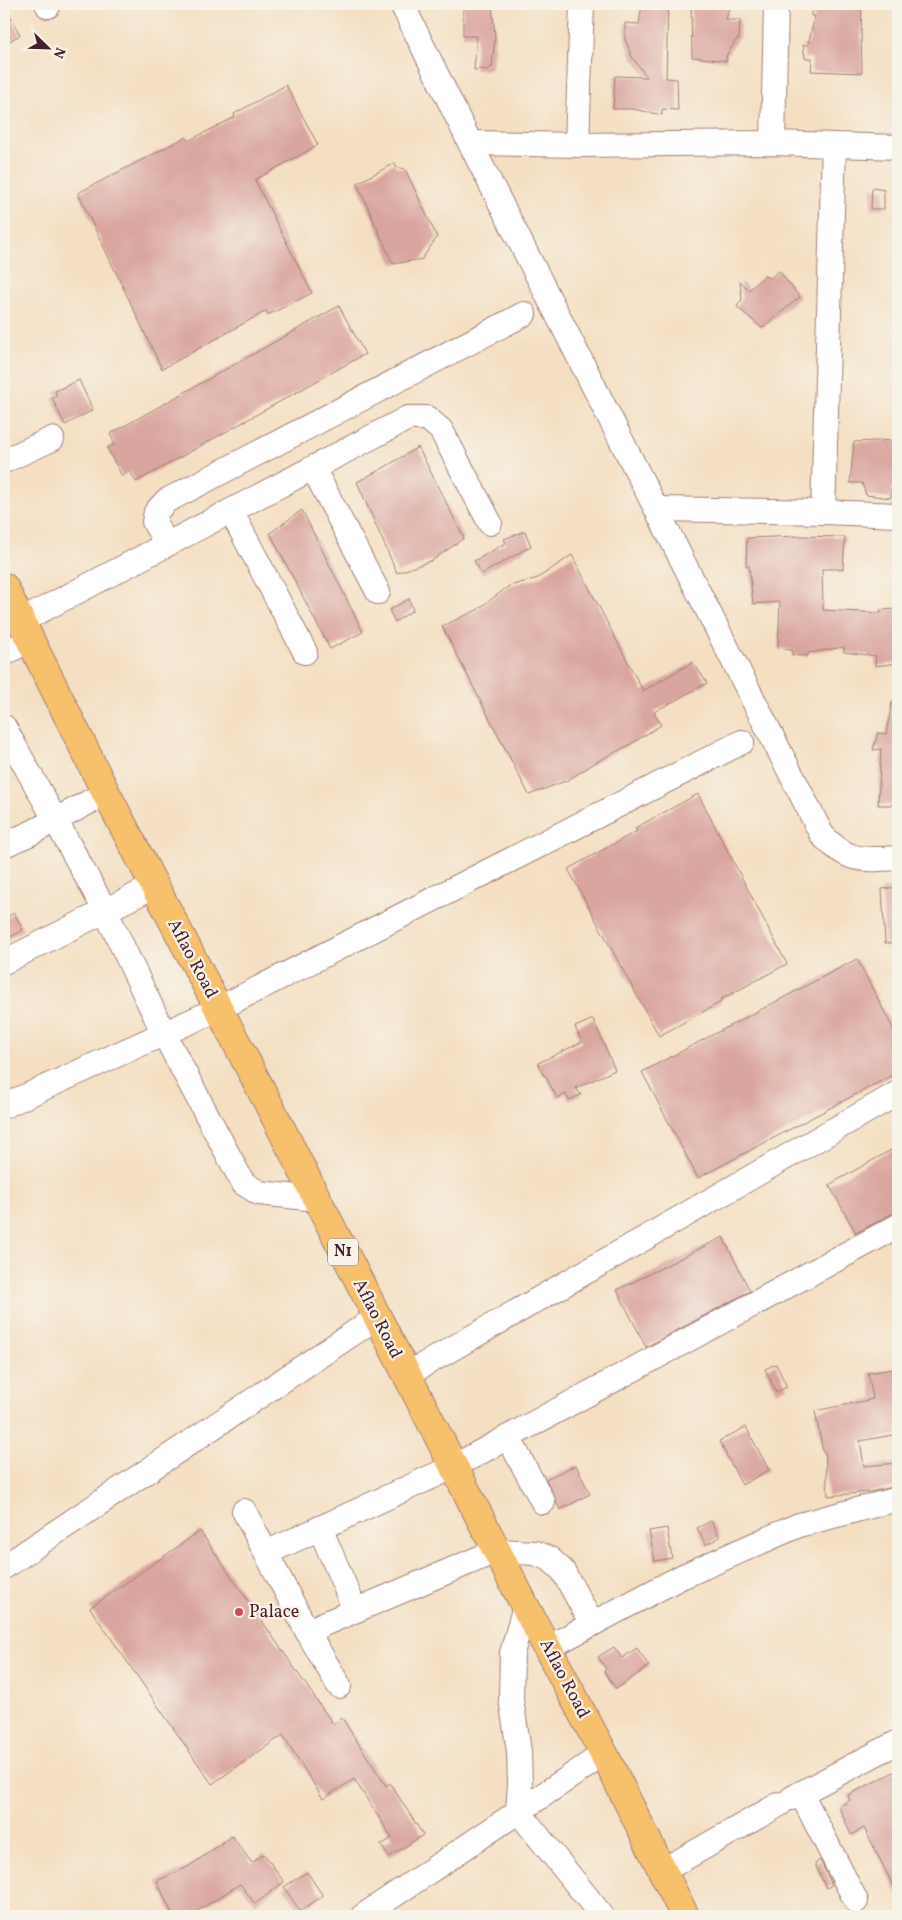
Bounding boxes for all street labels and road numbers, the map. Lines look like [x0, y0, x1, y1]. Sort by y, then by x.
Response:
street label: Aflao Road [161, 915, 223, 1003]
road number: N1 [328, 1238, 358, 1266]
street label: Aflao Road [346, 1275, 408, 1363]
street label: Aflao Road [533, 1635, 595, 1723]

